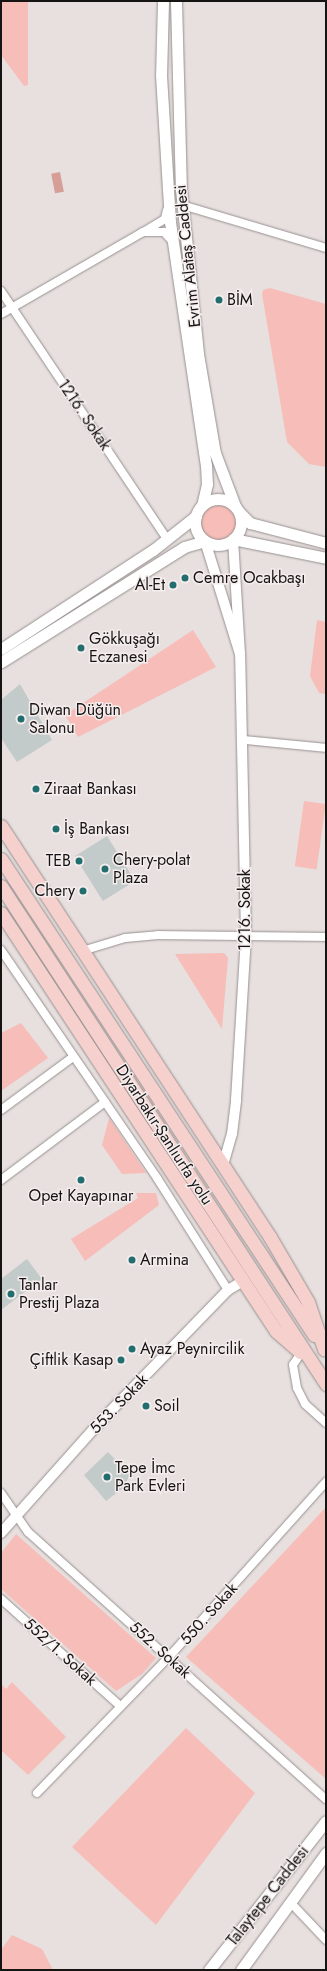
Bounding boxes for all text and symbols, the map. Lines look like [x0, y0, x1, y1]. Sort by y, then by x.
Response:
street label: Evrim Alataş Caddesi [171, 184, 205, 328]
place label: BİM [227, 290, 253, 310]
marker: BİM [214, 295, 224, 305]
street label: 1216. Sokak [53, 376, 115, 454]
place label: Cemre Ocakbaşı [193, 568, 305, 588]
marker: Cemre Ocakbaşı [180, 573, 190, 583]
place label: Al-Et [135, 575, 165, 595]
marker: Al-Et [168, 580, 178, 590]
place label: Gökkuşağı Eczanesi [89, 629, 160, 667]
marker: Gökkuşağı Eczanesi [76, 643, 86, 653]
place label: Diwan Düğün Salonu [29, 700, 121, 738]
marker: Diwan Düğün Salonu [16, 714, 26, 724]
place label: Ziraat Bankası [44, 779, 137, 799]
marker: Ziraat Bankası [31, 784, 41, 794]
place label: İş Bankası [64, 819, 130, 839]
marker: İş Bankası [51, 824, 61, 834]
place label: Chery-polat Plaza [113, 850, 190, 888]
place label: TEB [46, 851, 71, 871]
marker: TEB [74, 856, 84, 866]
marker: Chery-polat Plaza [100, 864, 110, 874]
street label: 1216. Sokak [235, 869, 255, 951]
place label: Chery [34, 881, 75, 901]
marker: Chery [78, 886, 88, 896]
street label: Diyarbakır-Şanlıurfa yolu [111, 1061, 217, 1209]
marker: Opet Kayapınar [76, 1175, 86, 1185]
place label: Opet Kayapınar [29, 1186, 133, 1206]
place label: Armina [140, 1250, 189, 1270]
marker: Armina [127, 1255, 137, 1265]
place label: Tanlar Prestij Plaza [19, 1275, 99, 1313]
marker: Tanlar Prestij Plaza [6, 1289, 16, 1299]
place label: Ayaz Peynircilik [140, 1339, 244, 1359]
marker: Ayaz Peynircilik [127, 1344, 137, 1354]
place label: Çiftlik Kasap [30, 1350, 113, 1370]
marker: Çiftlik Kasap [116, 1355, 126, 1365]
street label: 553. Sokak [86, 1370, 152, 1438]
place label: Soil [154, 1396, 179, 1416]
marker: Soil [141, 1401, 151, 1411]
place label: Tepe İmc Park Evleri [115, 1458, 186, 1496]
marker: Tepe İmc Park Evleri [102, 1472, 112, 1482]
street label: 550. Sokak [176, 1579, 242, 1649]
street label: 552/1. Sokak [20, 1614, 100, 1690]
street label: 552. Sokak [125, 1617, 195, 1683]
street label: Talaytepe Caddesi [223, 1842, 313, 1950]

